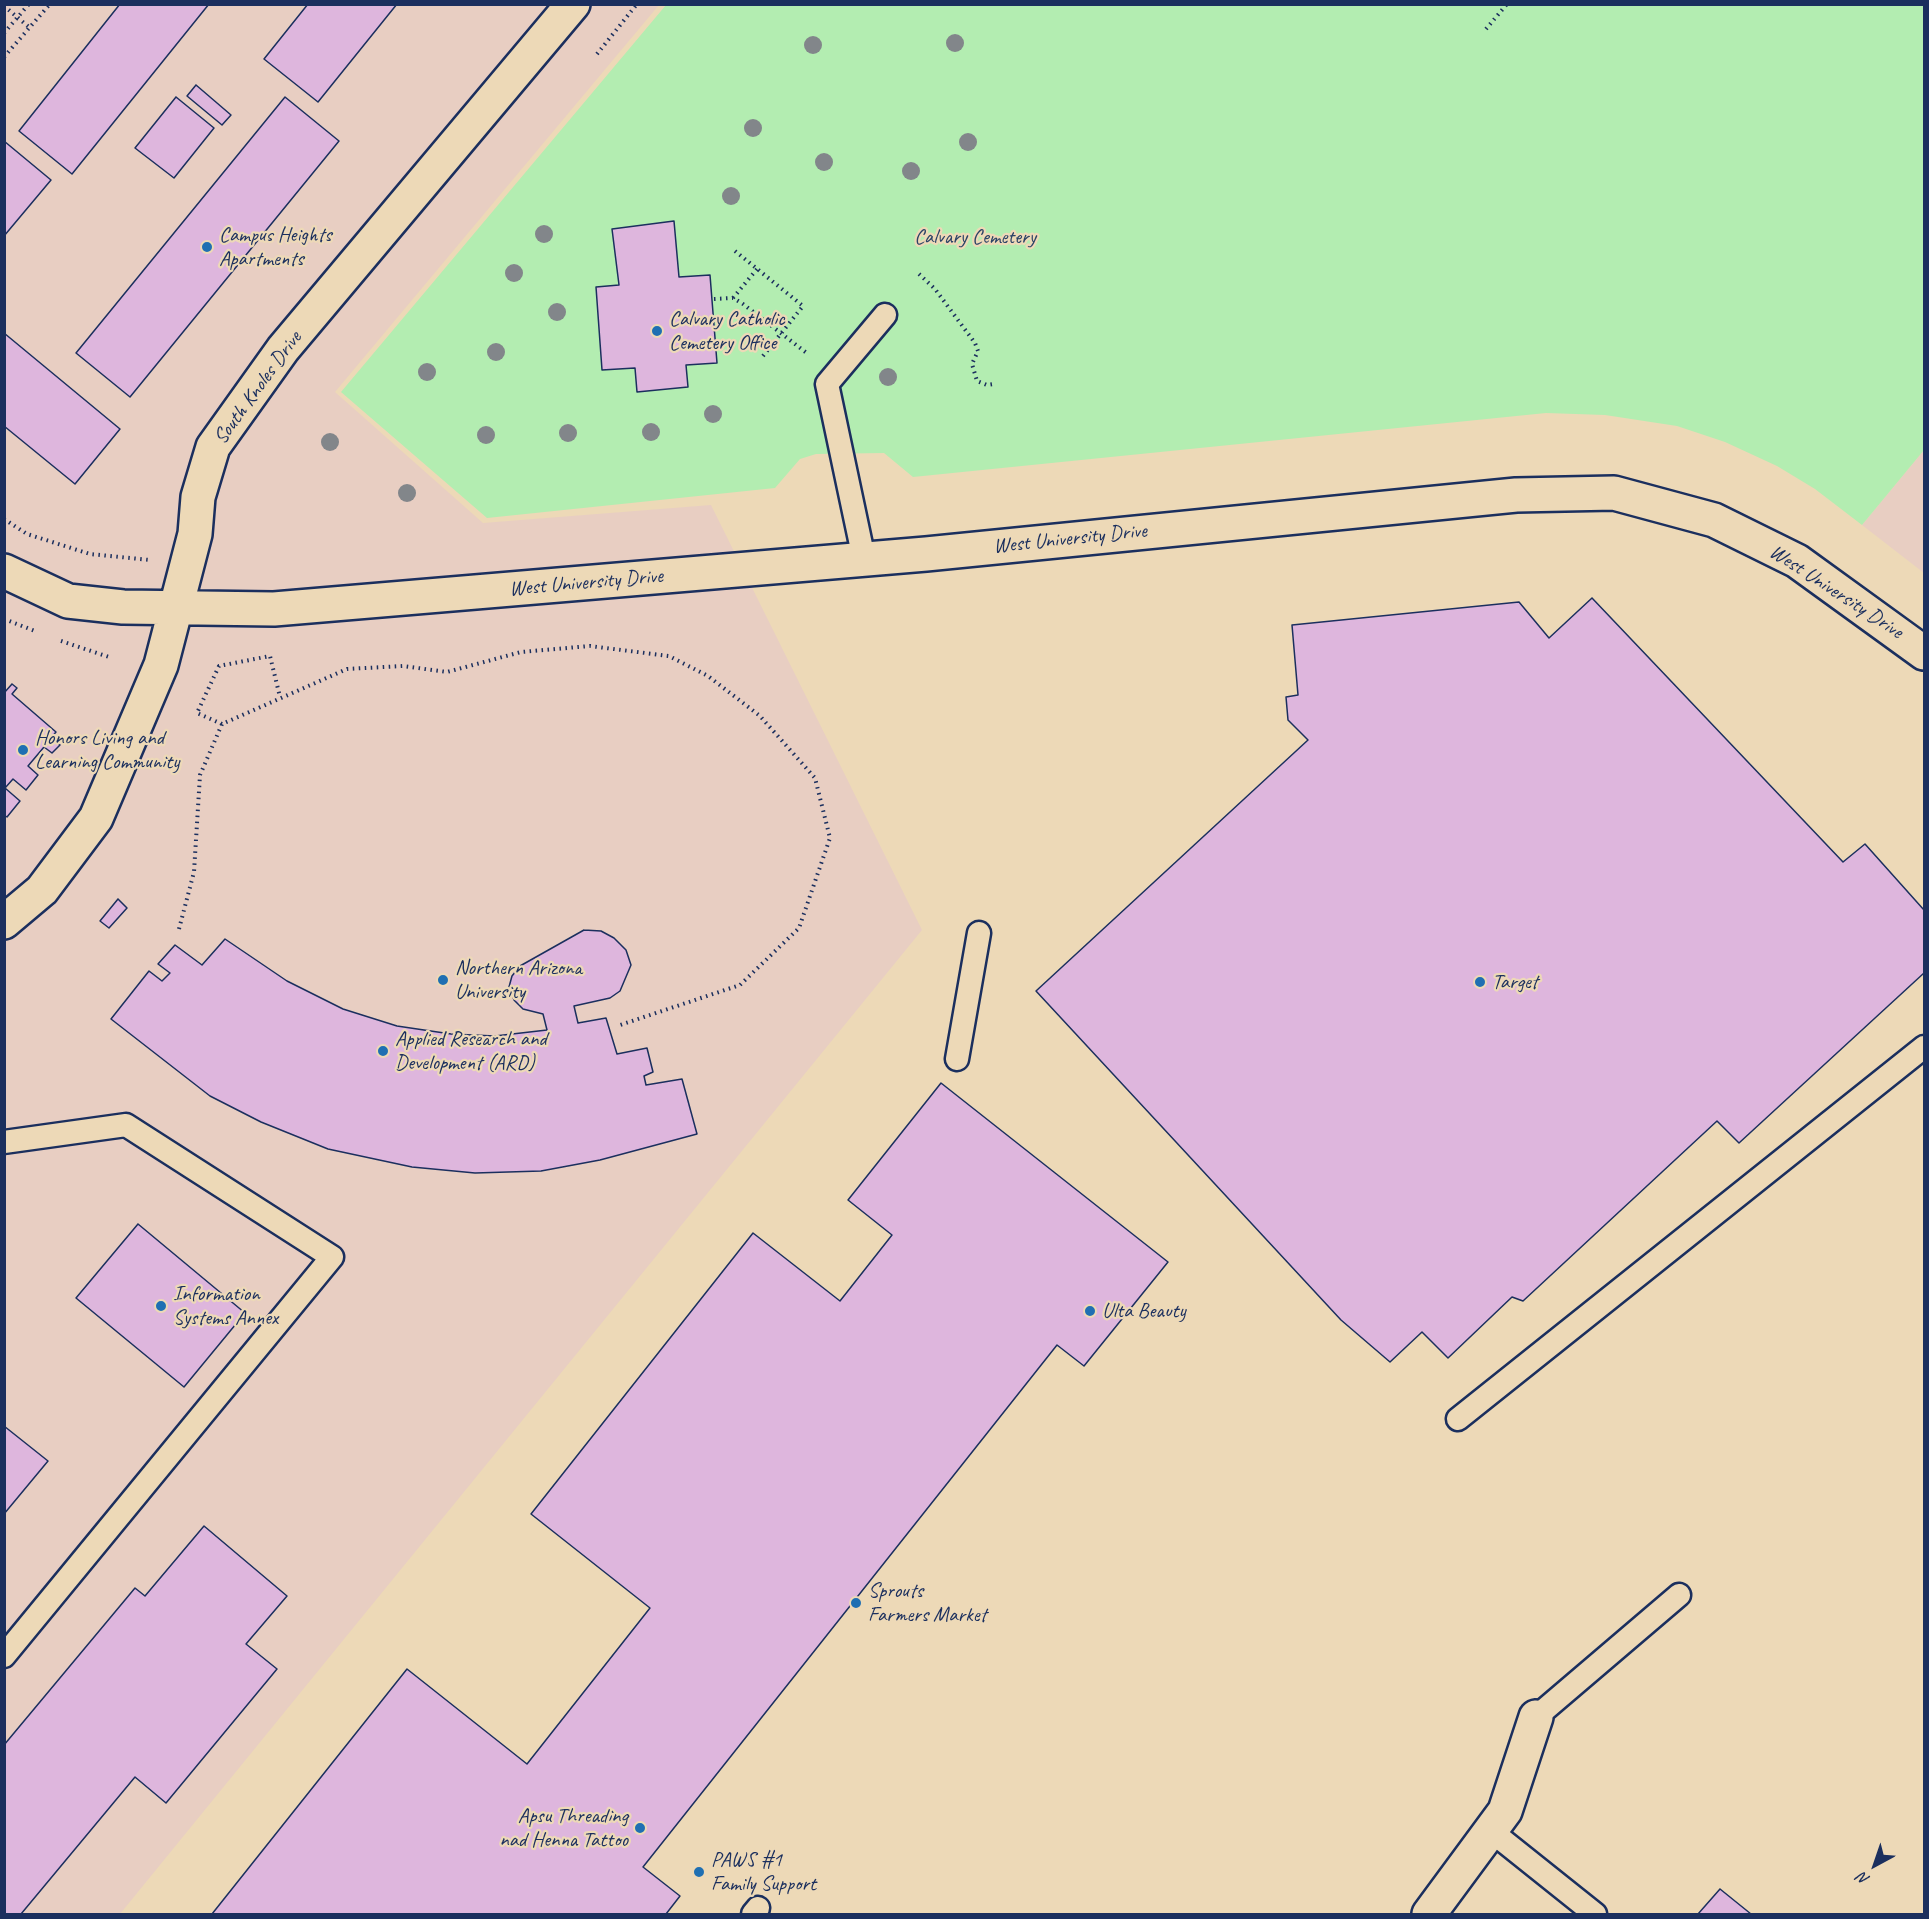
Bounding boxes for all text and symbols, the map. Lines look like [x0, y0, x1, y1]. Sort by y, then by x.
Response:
place label: Campus Heights Apartments [219, 222, 331, 272]
park label: Calvary Cemetery [914, 224, 1036, 250]
marker: Campus Heights Apartments [200, 240, 214, 254]
place label: Calvary Catholic Cemetery Office [669, 306, 785, 356]
marker: Calvary Catholic Cemetery Office [650, 324, 664, 338]
street label: South Knoles Drive [209, 327, 307, 449]
street label: West University Drive [992, 518, 1148, 560]
street label: West University Drive [1764, 539, 1908, 645]
street label: West University Drive [508, 564, 664, 602]
place label: Honors Living and Learning Community [35, 725, 179, 775]
marker: Honors Living and Learning Community [16, 743, 30, 757]
place label: Northern Arizona University [455, 955, 582, 1005]
place label: Target [1492, 969, 1538, 995]
marker: Northern Arizona University [436, 973, 450, 987]
marker: Target [1473, 975, 1487, 989]
place label: Applied Research and Development (ARD) [395, 1026, 547, 1076]
marker: Applied Research and Development (ARD) [376, 1044, 390, 1058]
place label: Information Systems Annex [173, 1281, 278, 1331]
place label: Ulta Beauty [1102, 1298, 1186, 1324]
marker: Information Systems Annex [154, 1299, 168, 1313]
marker: Ulta Beauty [1083, 1304, 1097, 1318]
place label: Sprouts Farmers Market [868, 1578, 986, 1628]
marker: Sprouts Farmers Market [849, 1596, 863, 1610]
place label: Apsu Threading nad Henna Tattoo [499, 1803, 628, 1853]
marker: Apsu Threading nad Henna Tattoo [633, 1821, 647, 1835]
north arrow [1845, 1835, 1905, 1895]
place label: PAWS #1 Family Support [711, 1847, 816, 1897]
marker: PAWS #1 Family Support [692, 1865, 706, 1879]
text: N [1853, 1868, 1874, 1890]

